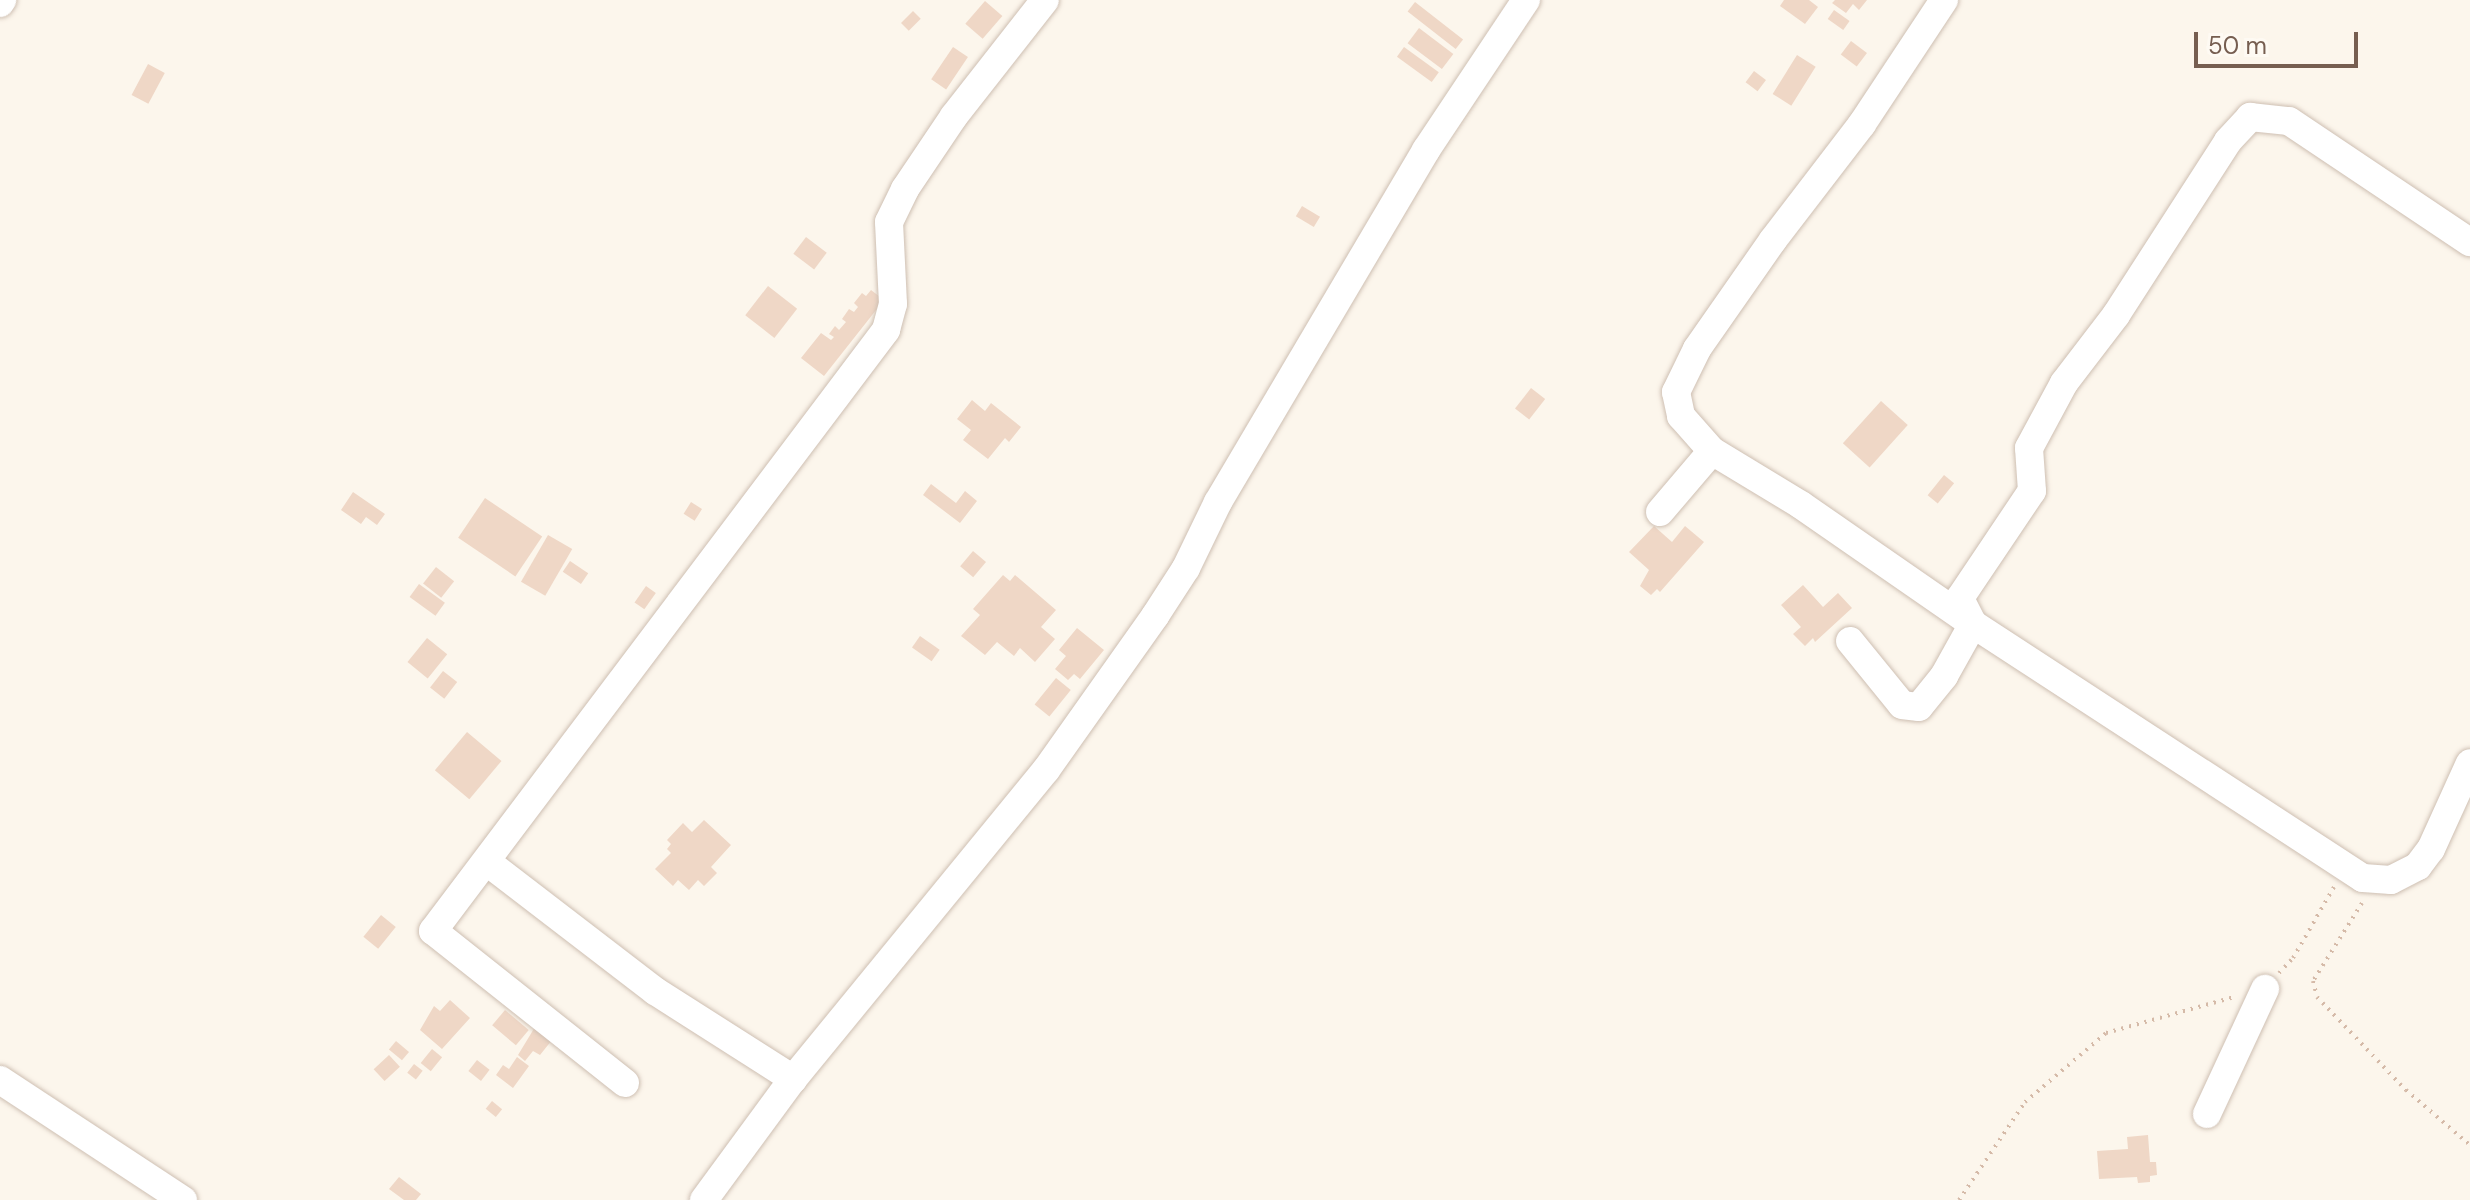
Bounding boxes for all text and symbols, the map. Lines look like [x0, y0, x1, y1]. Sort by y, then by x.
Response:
scale bar [2198, 16, 2362, 66]
text: 50 m [2208, 30, 2267, 61]

